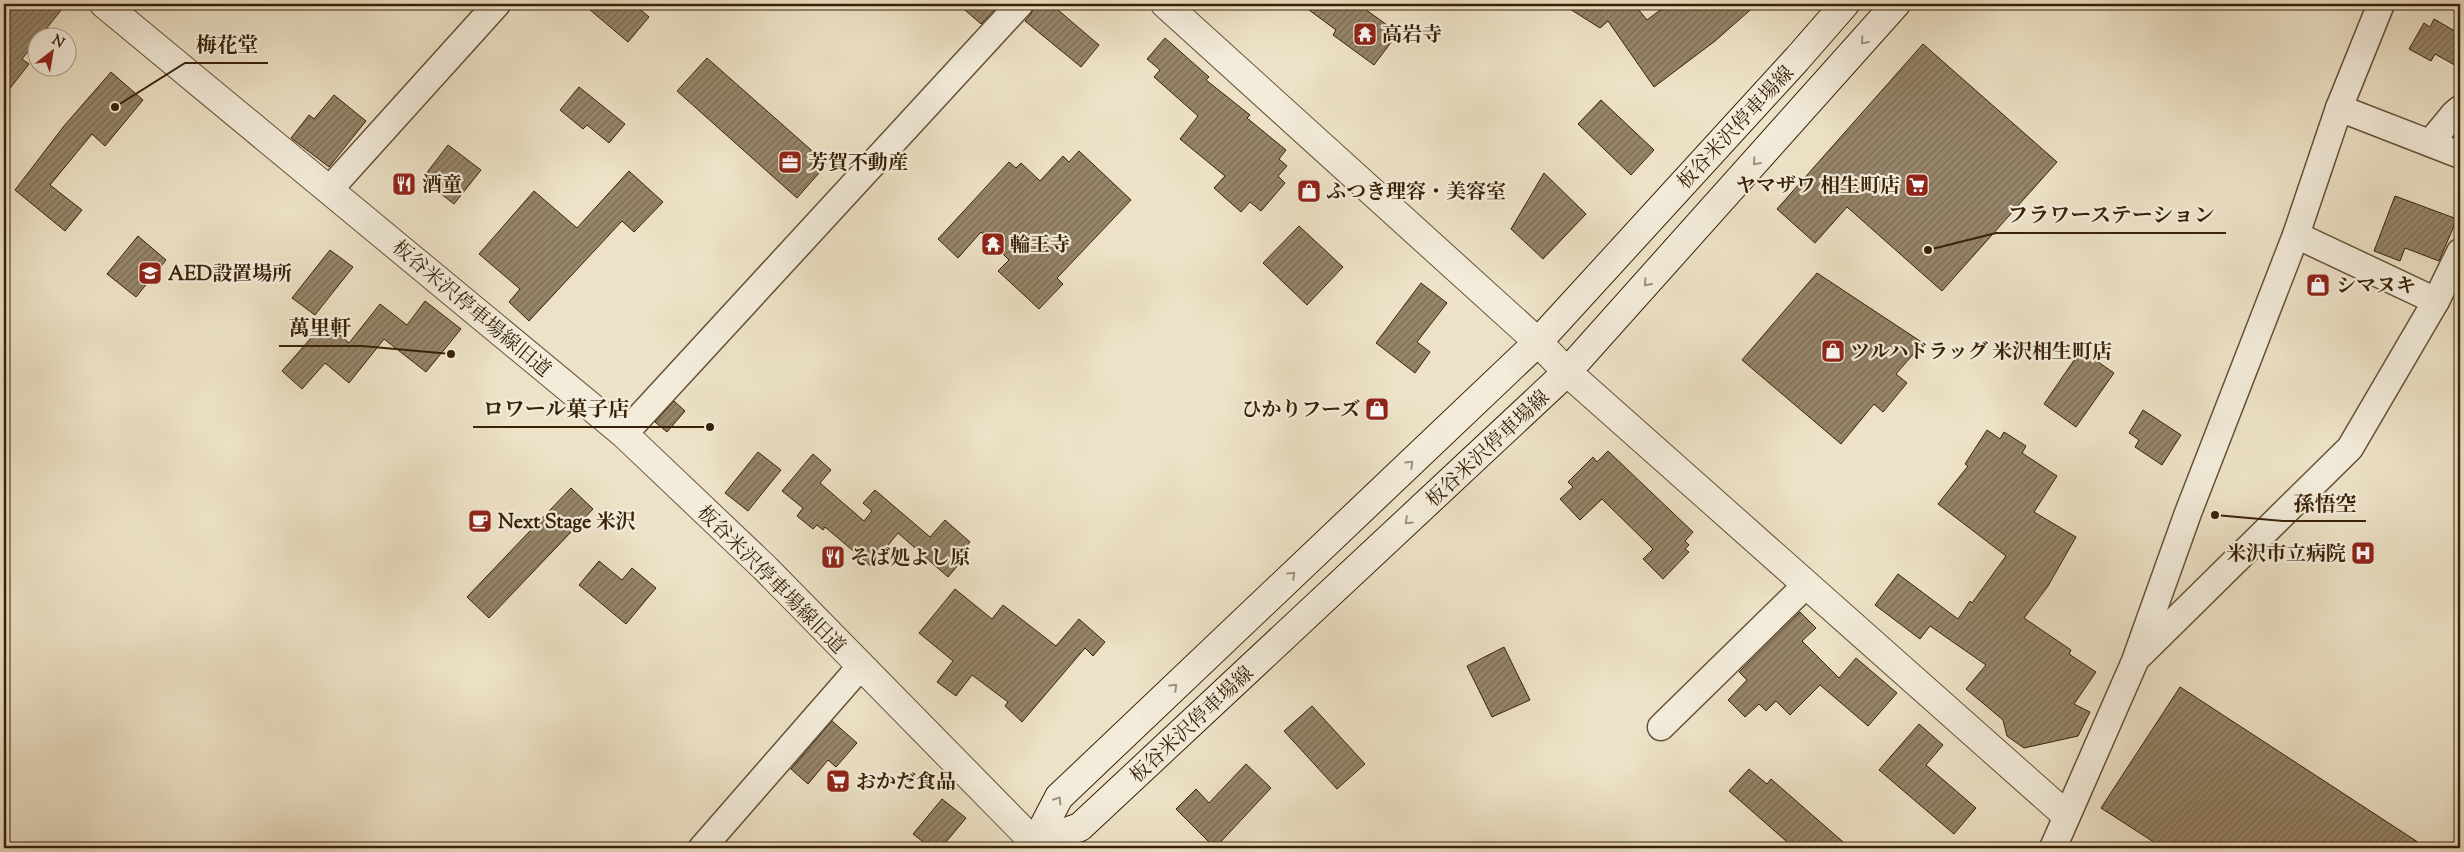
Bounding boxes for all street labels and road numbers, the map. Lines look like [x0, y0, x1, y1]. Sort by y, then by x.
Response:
street label: 板谷米沢停車場線 [1672, 60, 1802, 197]
street label: 板谷米沢停車場線旧道 [384, 235, 556, 385]
street label: 板谷米沢停車場線 [1420, 385, 1557, 515]
street label: 板谷米沢停車場線旧道 [689, 500, 851, 662]
street label: 板谷米沢停車場線 [1124, 661, 1261, 791]

